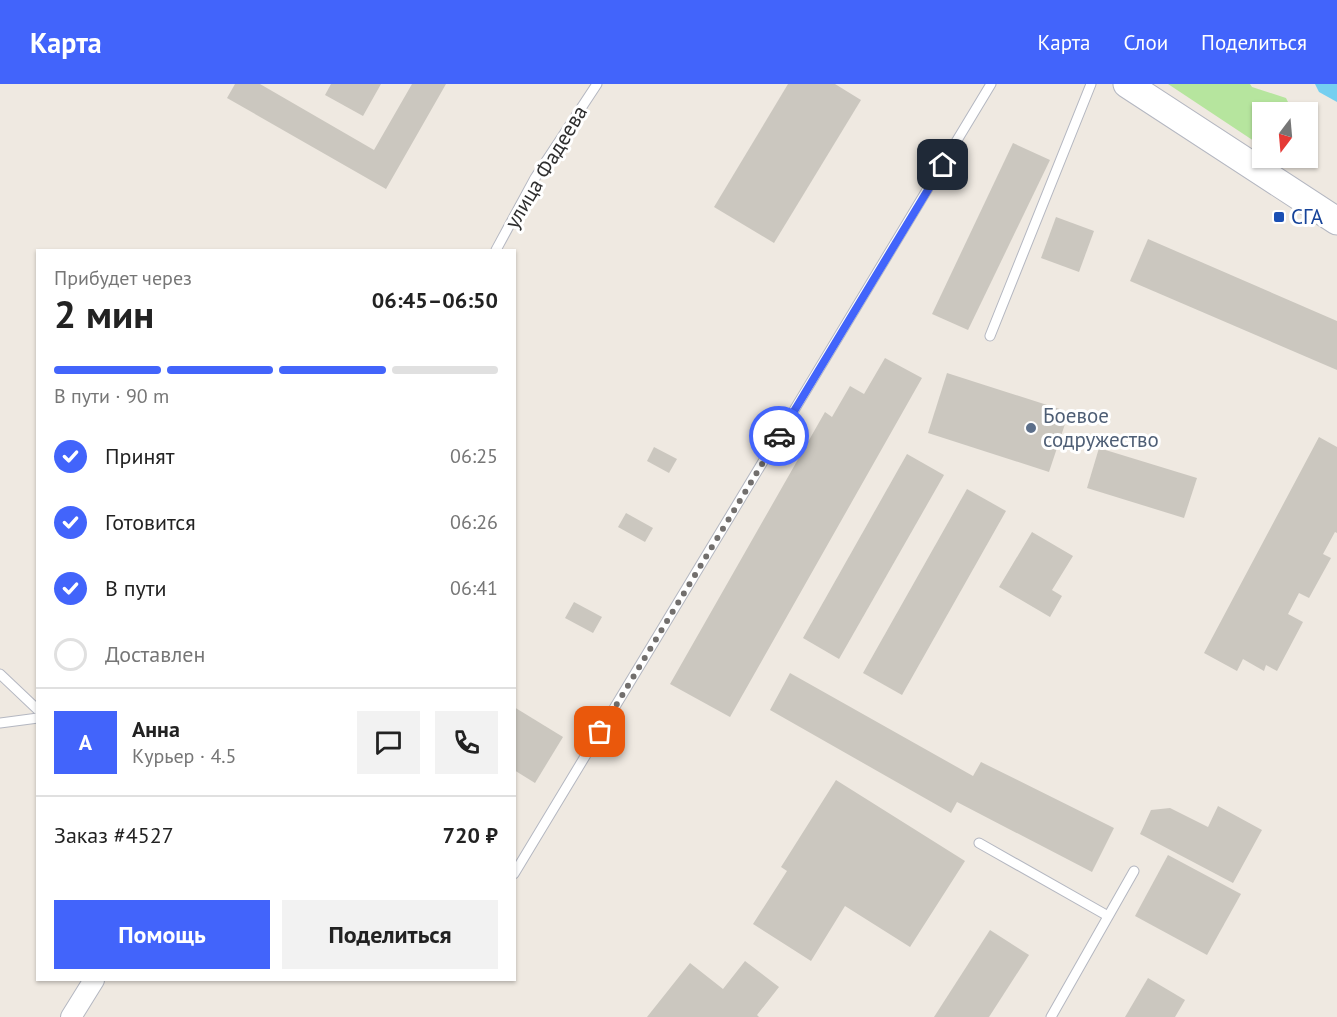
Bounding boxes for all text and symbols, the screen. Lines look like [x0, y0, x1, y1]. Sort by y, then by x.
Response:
text: Карта [30, 24, 102, 61]
text: Карта [1037, 29, 1090, 56]
text: Слои [1123, 29, 1168, 56]
text: Поделиться [1201, 29, 1307, 56]
street label: улица Фадеева [498, 100, 593, 233]
north arrow [1252, 102, 1318, 168]
map controls [1252, 102, 1318, 168]
pin [917, 139, 968, 190]
icon: home [926, 148, 959, 181]
place label: СГА [1291, 203, 1324, 230]
marker: СГА [1272, 210, 1286, 224]
text: Прибудет через [54, 265, 192, 291]
text: 06:45–06:50 [372, 286, 498, 314]
text: 2 мин [54, 288, 154, 339]
text: В пути · 90 m [54, 383, 169, 409]
place label: Боевое содружество [1043, 402, 1159, 453]
courier [749, 406, 809, 466]
icon: car [763, 420, 796, 453]
marker: Боевое содружество [1024, 421, 1038, 435]
icon: check [54, 440, 87, 473]
text: Принят [105, 442, 175, 470]
text: 06:25 [450, 443, 498, 469]
icon: check [54, 506, 87, 539]
text: Готовится [105, 508, 196, 536]
text: 06:26 [450, 509, 498, 535]
icon: check [54, 572, 87, 605]
text: В пути [105, 574, 167, 602]
text: 06:41 [450, 575, 498, 601]
text: Доставлен [105, 640, 205, 668]
pin [574, 706, 625, 757]
button: chat [357, 711, 420, 774]
button: phone [435, 711, 498, 774]
text: Анна [132, 715, 180, 743]
icon: bag [583, 715, 616, 748]
text: А [79, 728, 92, 756]
text: Курьер · 4.5 [132, 743, 236, 769]
text: Заказ #4527 [54, 821, 174, 849]
text: 720 ₽ [443, 821, 498, 849]
button: Помощь [54, 900, 270, 969]
button: Поделиться [282, 900, 498, 969]

